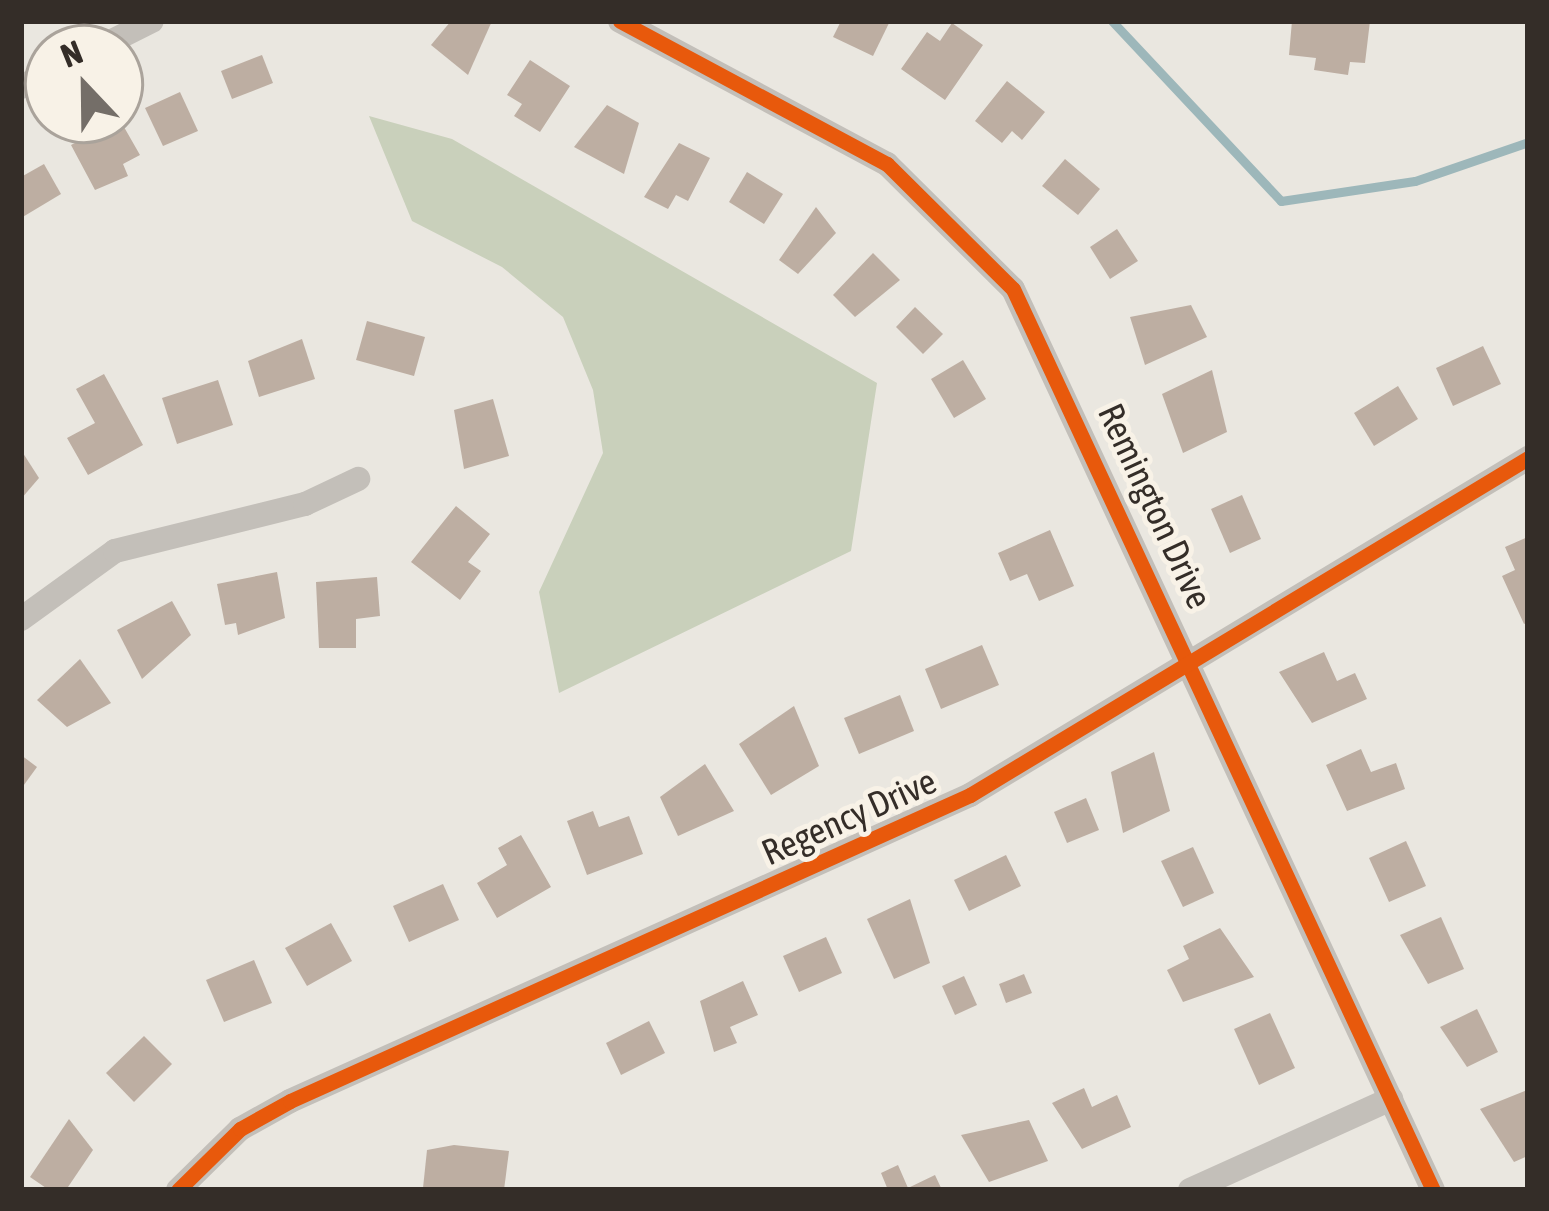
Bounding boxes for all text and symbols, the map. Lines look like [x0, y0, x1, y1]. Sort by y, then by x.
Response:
north arrow [24, 24, 144, 144]
text: N [55, 32, 88, 75]
street label: Remington Drive [1089, 397, 1221, 615]
street label: Regency Drive [755, 759, 943, 875]

